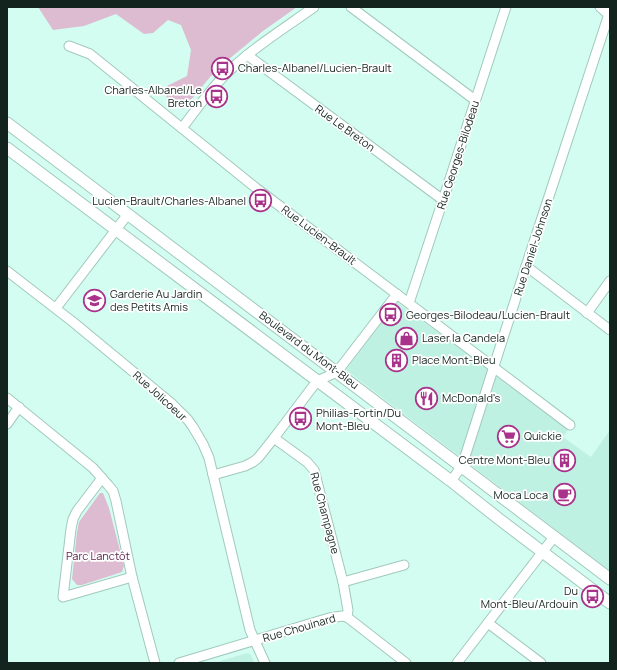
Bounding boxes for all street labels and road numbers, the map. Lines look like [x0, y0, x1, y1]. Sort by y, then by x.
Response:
street label: Rue Georges-Bilodeau [433, 98, 482, 211]
street label: Rue Le Breton [312, 101, 378, 154]
street label: Rue Daniel-Johnson [510, 196, 555, 297]
street label: Rue Lucien-Brault [279, 201, 360, 268]
street label: Boulevard du Mont-Bleu [256, 307, 362, 392]
street label: Rue Jolicoeur [130, 367, 191, 424]
street label: Rue Champagne [307, 470, 344, 556]
street label: Rue Chouinard [261, 610, 337, 645]

